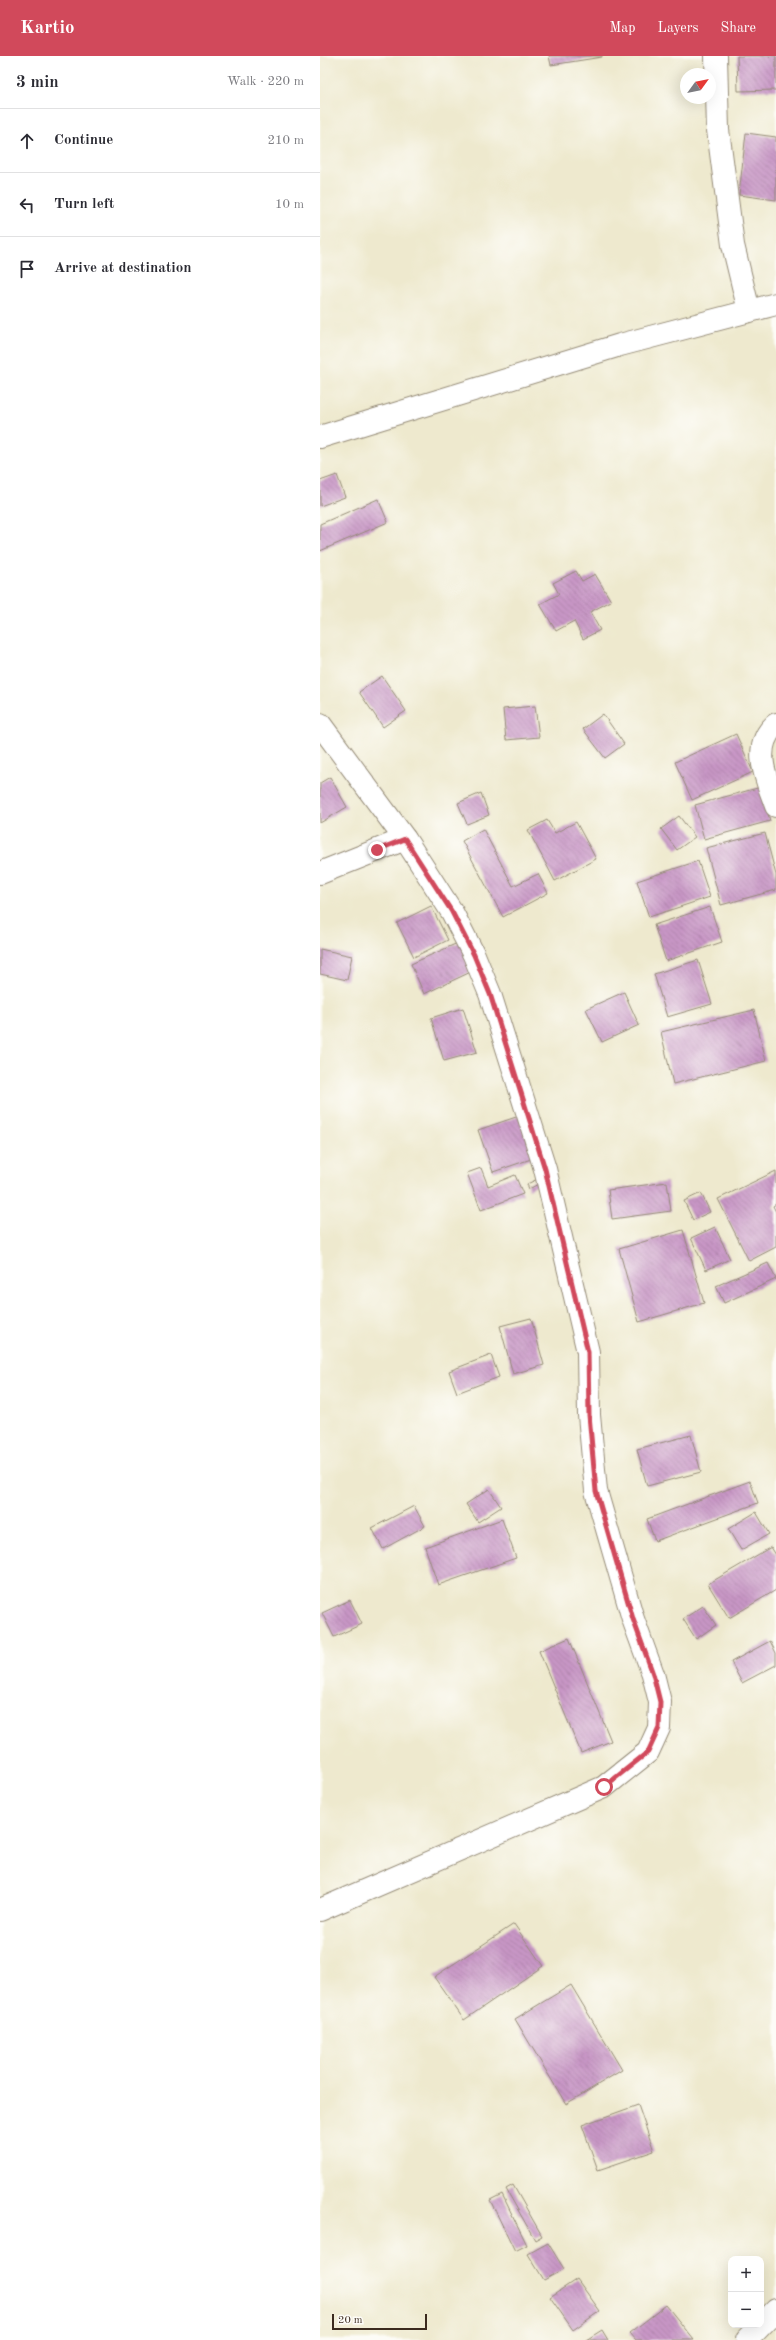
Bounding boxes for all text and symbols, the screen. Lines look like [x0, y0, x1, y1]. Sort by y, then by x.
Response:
text: Kartio [20, 19, 75, 38]
text: Map [610, 21, 636, 35]
text: Layers [658, 21, 699, 35]
text: Share [721, 21, 756, 35]
north arrow [680, 68, 716, 104]
text: 3 min [16, 74, 59, 91]
text: Walk · 220 m [227, 75, 304, 88]
icon: ahead [16, 130, 38, 152]
text: Continue [54, 133, 113, 148]
text: 210 m [267, 134, 304, 147]
icon: left [16, 194, 38, 216]
text: Turn left [54, 197, 114, 212]
text: 10 m [275, 198, 304, 211]
icon: arrive [16, 258, 38, 280]
text: Arrive at destination [54, 261, 192, 276]
route end [368, 841, 386, 859]
route start [595, 1778, 613, 1796]
map controls [728, 2256, 764, 2328]
button: + [728, 2256, 764, 2292]
button: − [728, 2292, 764, 2328]
scale bar [332, 2312, 427, 2331]
text: 20 m [338, 2315, 363, 2326]

